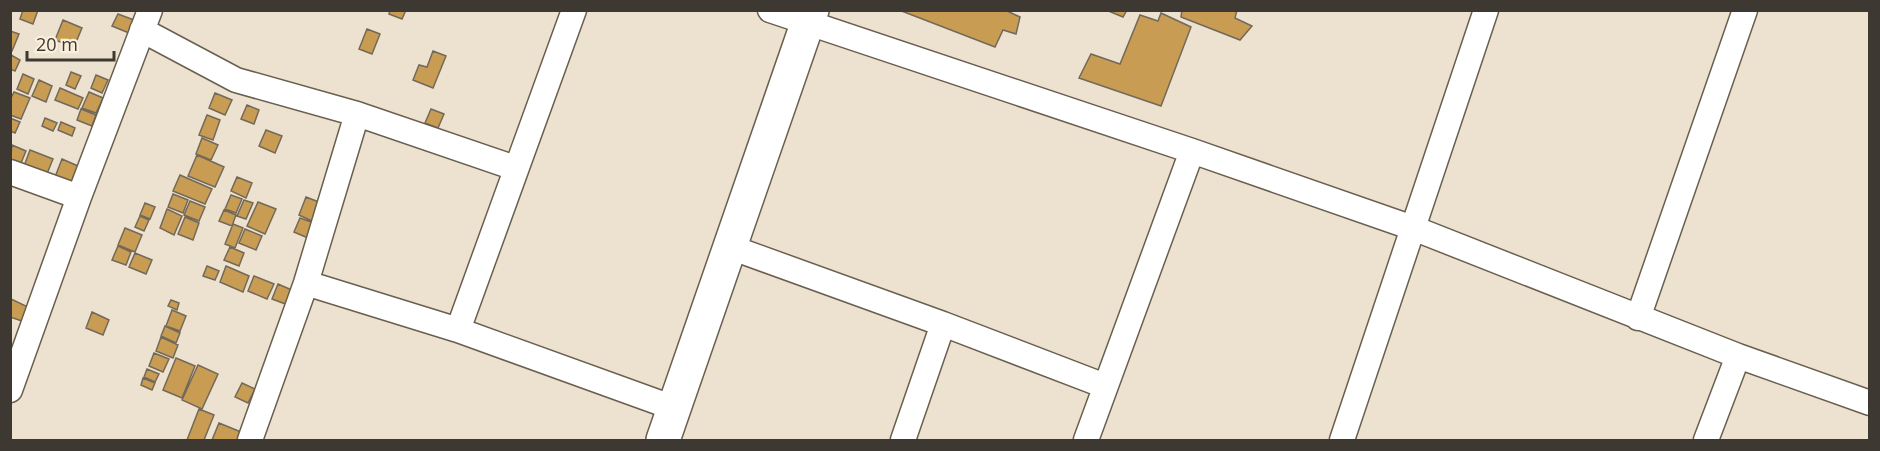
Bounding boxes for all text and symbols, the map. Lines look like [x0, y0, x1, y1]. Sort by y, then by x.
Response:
scale bar [27, 24, 114, 62]
text: 20 m [36, 32, 78, 56]

